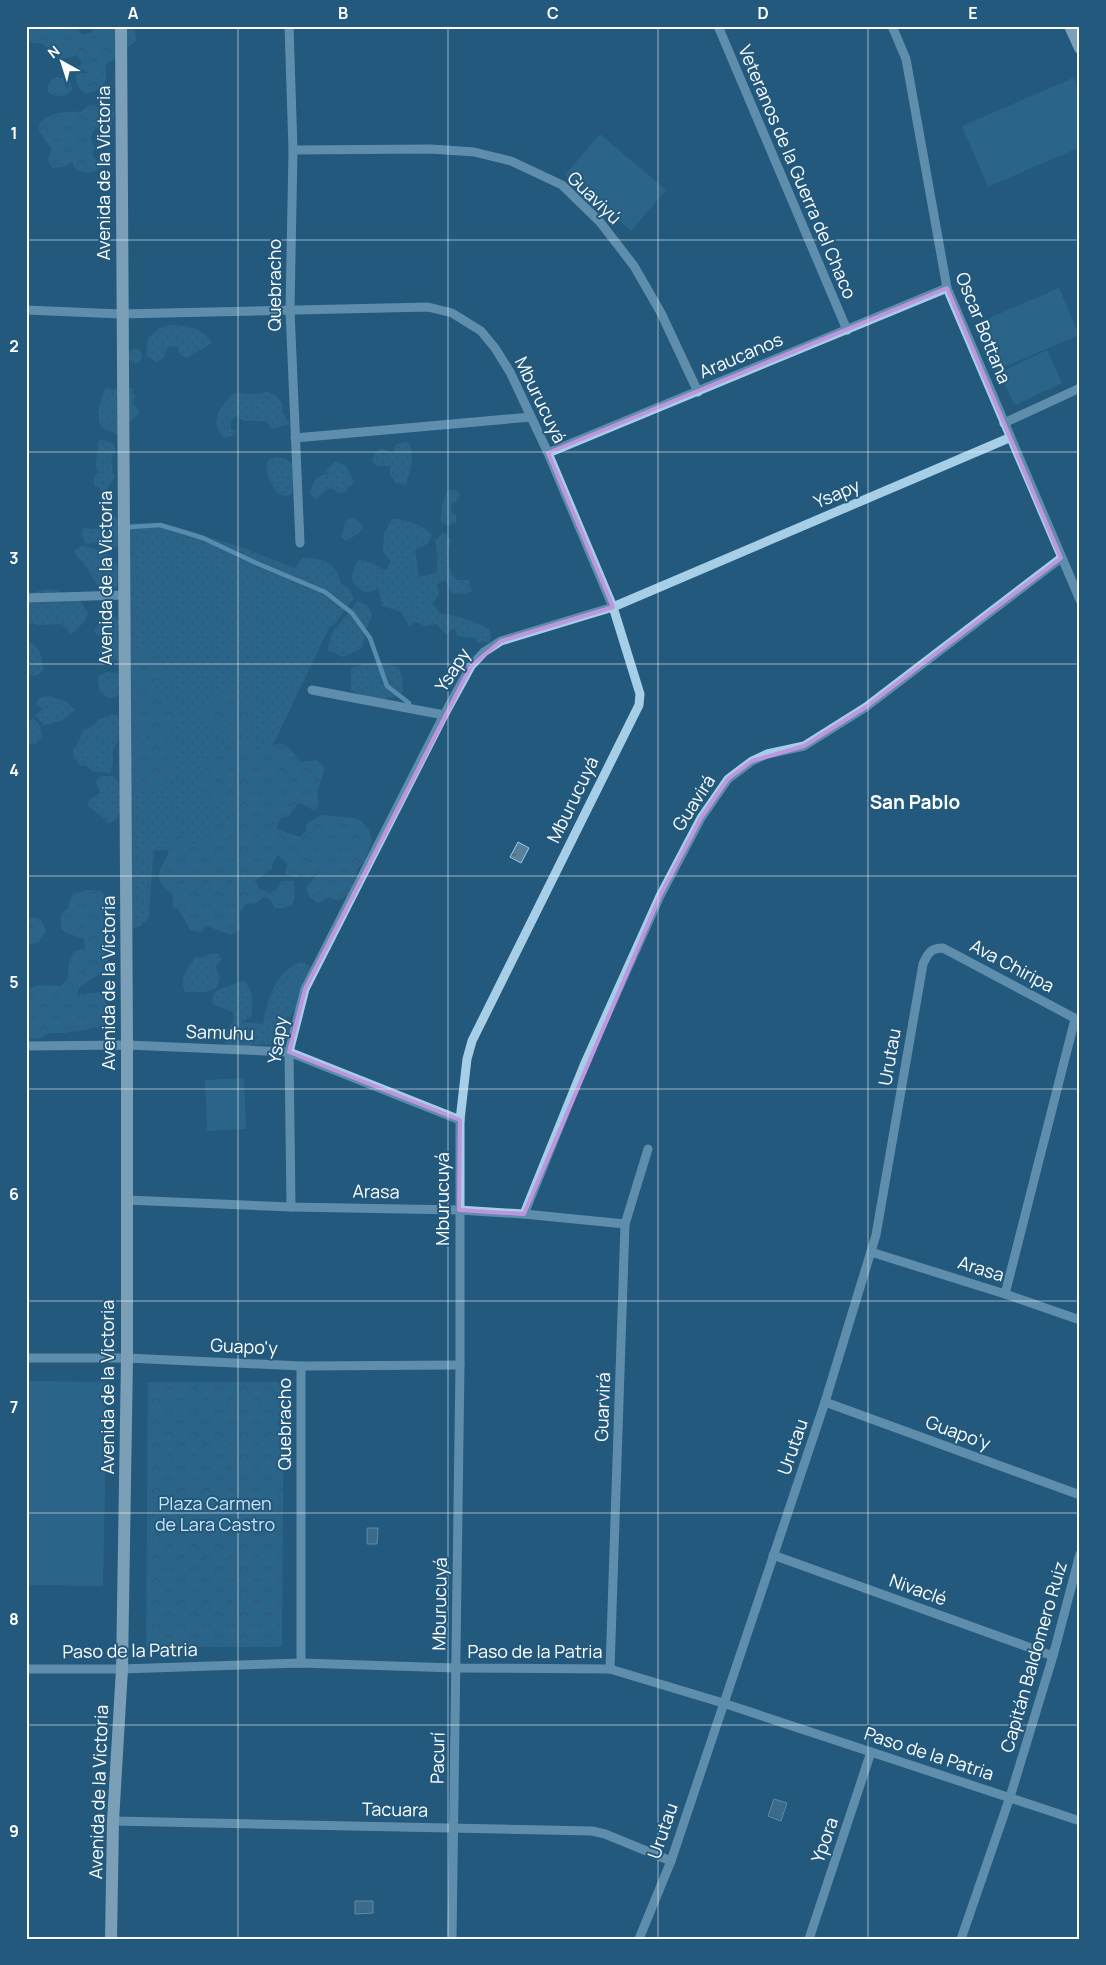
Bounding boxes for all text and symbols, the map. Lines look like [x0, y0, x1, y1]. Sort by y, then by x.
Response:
text: A [128, 2, 139, 24]
text: B [338, 2, 348, 24]
text: C [547, 2, 559, 24]
text: D [757, 2, 769, 24]
text: E [968, 2, 978, 24]
north arrow [38, 38, 88, 88]
text: N [44, 41, 63, 62]
street label: Veteranos de la Guerra del Chaco [733, 41, 862, 302]
street label: Avenida de la Victoria [91, 86, 115, 260]
text: 1 [10, 122, 18, 144]
street label: Guaviyú [562, 166, 627, 229]
street label: Quebracho [262, 239, 286, 331]
street label: Oscar Bottana [951, 268, 1017, 387]
street label: Araucanos [695, 327, 786, 383]
text: 2 [9, 335, 19, 357]
street label: Mburucuyá [510, 352, 572, 447]
street label: Ysapy [810, 472, 864, 513]
street label: Avenida de la Victoria [93, 491, 117, 665]
text: 3 [9, 547, 19, 569]
street label: Ysapy [429, 642, 476, 696]
street label: Mburucuyá [541, 752, 603, 847]
text: 4 [9, 759, 19, 781]
street label: Guavirá [666, 770, 720, 835]
district label: San Pablo [870, 789, 960, 815]
street label: Avenida de la Victoria [96, 896, 120, 1070]
street label: Ava Chiripa [966, 933, 1059, 997]
text: 5 [9, 971, 19, 993]
street label: Ysapy [261, 1014, 293, 1065]
street label: Samuhu [185, 1019, 255, 1045]
street label: Urutau [872, 1026, 906, 1087]
street label: Mburucuyá [430, 1152, 454, 1246]
street label: Arasa [352, 1179, 400, 1203]
text: 6 [9, 1183, 19, 1205]
street label: Arasa [955, 1250, 1007, 1286]
street label: Avenida de la Victoria [95, 1300, 119, 1474]
street label: Guapo'y [210, 1332, 279, 1360]
street label: Guarvirá [589, 1372, 615, 1442]
street label: Quebracho [272, 1378, 296, 1470]
text: 7 [10, 1396, 18, 1418]
street label: Guapo'y [923, 1409, 995, 1455]
street label: Urutau [771, 1415, 813, 1478]
park label: Plaza Carmen de Lara Castro [155, 1491, 275, 1536]
street label: Mburucuyá [426, 1557, 452, 1651]
street label: Capitán Baldomero Ruiz [994, 1558, 1072, 1755]
street label: Nivaclé [886, 1568, 950, 1611]
text: 8 [9, 1608, 19, 1630]
street label: Paso de la Patria [62, 1637, 198, 1663]
street label: Paso de la Patria [467, 1639, 603, 1663]
street label: Avenida de la Victoria [83, 1704, 113, 1879]
street label: Paso de la Patria [861, 1721, 997, 1785]
street label: Pacurí [425, 1732, 449, 1784]
street label: Tacuara [362, 1796, 428, 1822]
street label: Urutau [641, 1799, 683, 1862]
street label: Ypora [805, 1814, 843, 1866]
text: 9 [9, 1820, 19, 1842]

